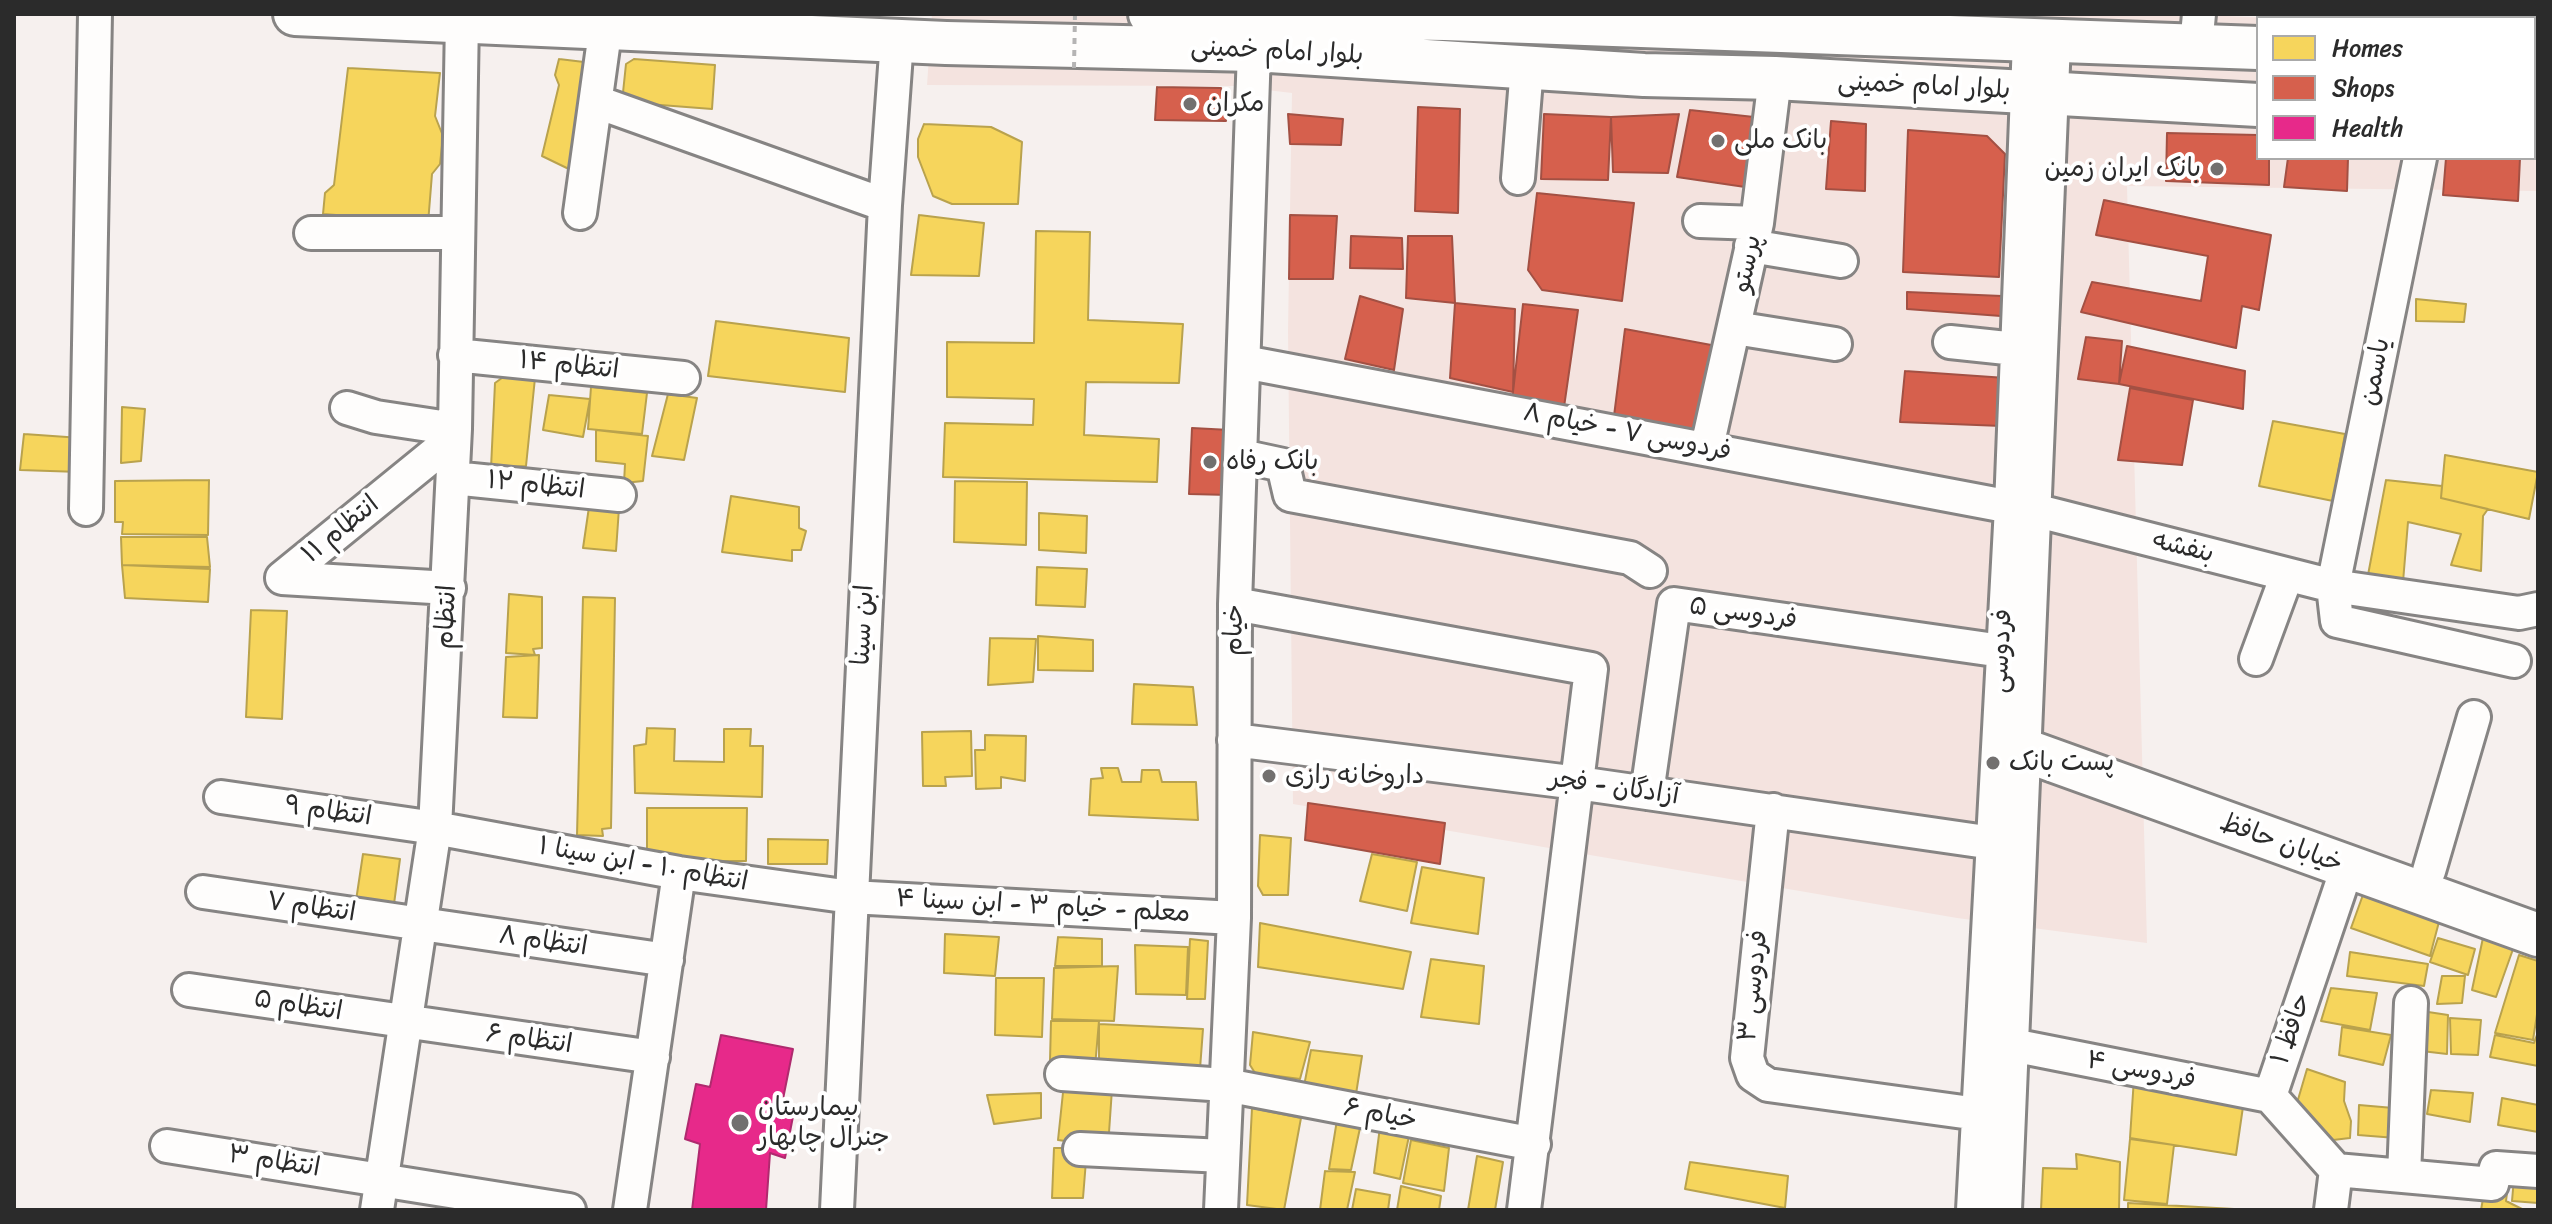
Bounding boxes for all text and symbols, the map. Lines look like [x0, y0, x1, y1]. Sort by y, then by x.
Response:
legend [2256, 16, 2536, 160]
text: Homes [2332, 27, 2403, 69]
street label: بلوار امام خمینی [1190, 32, 1364, 72]
street label: بلوار امام خمینی [1837, 67, 2011, 107]
text: Shops [2332, 67, 2394, 109]
place label: مکران [1206, 88, 1264, 120]
marker: مکران [1181, 95, 1199, 113]
text: Health [2332, 107, 2403, 149]
place label: بانک ملی [1734, 125, 1827, 157]
marker: بانک ملی [1709, 132, 1727, 150]
place label: بانک ایران زمین [2045, 153, 2201, 185]
marker: بانک ایران زمین [2208, 160, 2226, 178]
street label: پرستو [1727, 232, 1769, 296]
street label: یاسمن [2354, 335, 2398, 409]
street label: انتظام ۱۴ [518, 345, 620, 387]
street label: فردوسی ۷ - خیام ۸ [1520, 398, 1734, 468]
place label: بانک رفاه [1226, 446, 1319, 478]
marker: بانک رفاه [1201, 453, 1219, 471]
street label: انتظام ۱۲ [485, 465, 587, 507]
street label: انتظام ۱۱ [296, 489, 386, 571]
street label: بنفشه [2149, 525, 2217, 571]
street label: انتظام [430, 584, 464, 650]
street label: ابن سینا [846, 584, 882, 666]
street label: فردوسی ۵ [1687, 591, 1799, 637]
street label: خیام [1219, 604, 1251, 656]
street label: فردوسی [1984, 608, 2020, 694]
place label: پست بانک [2009, 747, 2114, 779]
marker: پست بانک [1984, 754, 2002, 772]
place label: داروخانه رازی [1285, 760, 1424, 792]
street label: آزادگان - فجر [1547, 763, 1681, 813]
marker: داروخانه رازی [1260, 767, 1278, 785]
street label: انتظام ۹ [282, 790, 374, 834]
street label: خیابان حافظ [2215, 807, 2347, 881]
street label: انتظام ۱۰ - ابن سینا ۱ [536, 831, 750, 899]
street label: معلم - خیام ۳ - ابن سینا ۴ [895, 884, 1191, 930]
street label: انتظام ۷ [264, 886, 358, 930]
street label: انتظام ۸ [497, 920, 589, 964]
street label: فردوسی ۳ [1733, 929, 1775, 1043]
street label: انتظام ۵ [251, 984, 345, 1028]
street label: حافظ ۱ [2265, 989, 2319, 1069]
street label: انتظام ۶ [484, 1018, 574, 1062]
street label: فردوسی ۴ [2084, 1045, 2198, 1097]
place label: بیمارستان جنرال چابهار [758, 1092, 890, 1154]
street label: خیام ۶ [1341, 1093, 1419, 1137]
marker: بیمارستان جنرال چابهار [729, 1112, 751, 1134]
street label: انتظام ۳ [226, 1139, 322, 1185]

